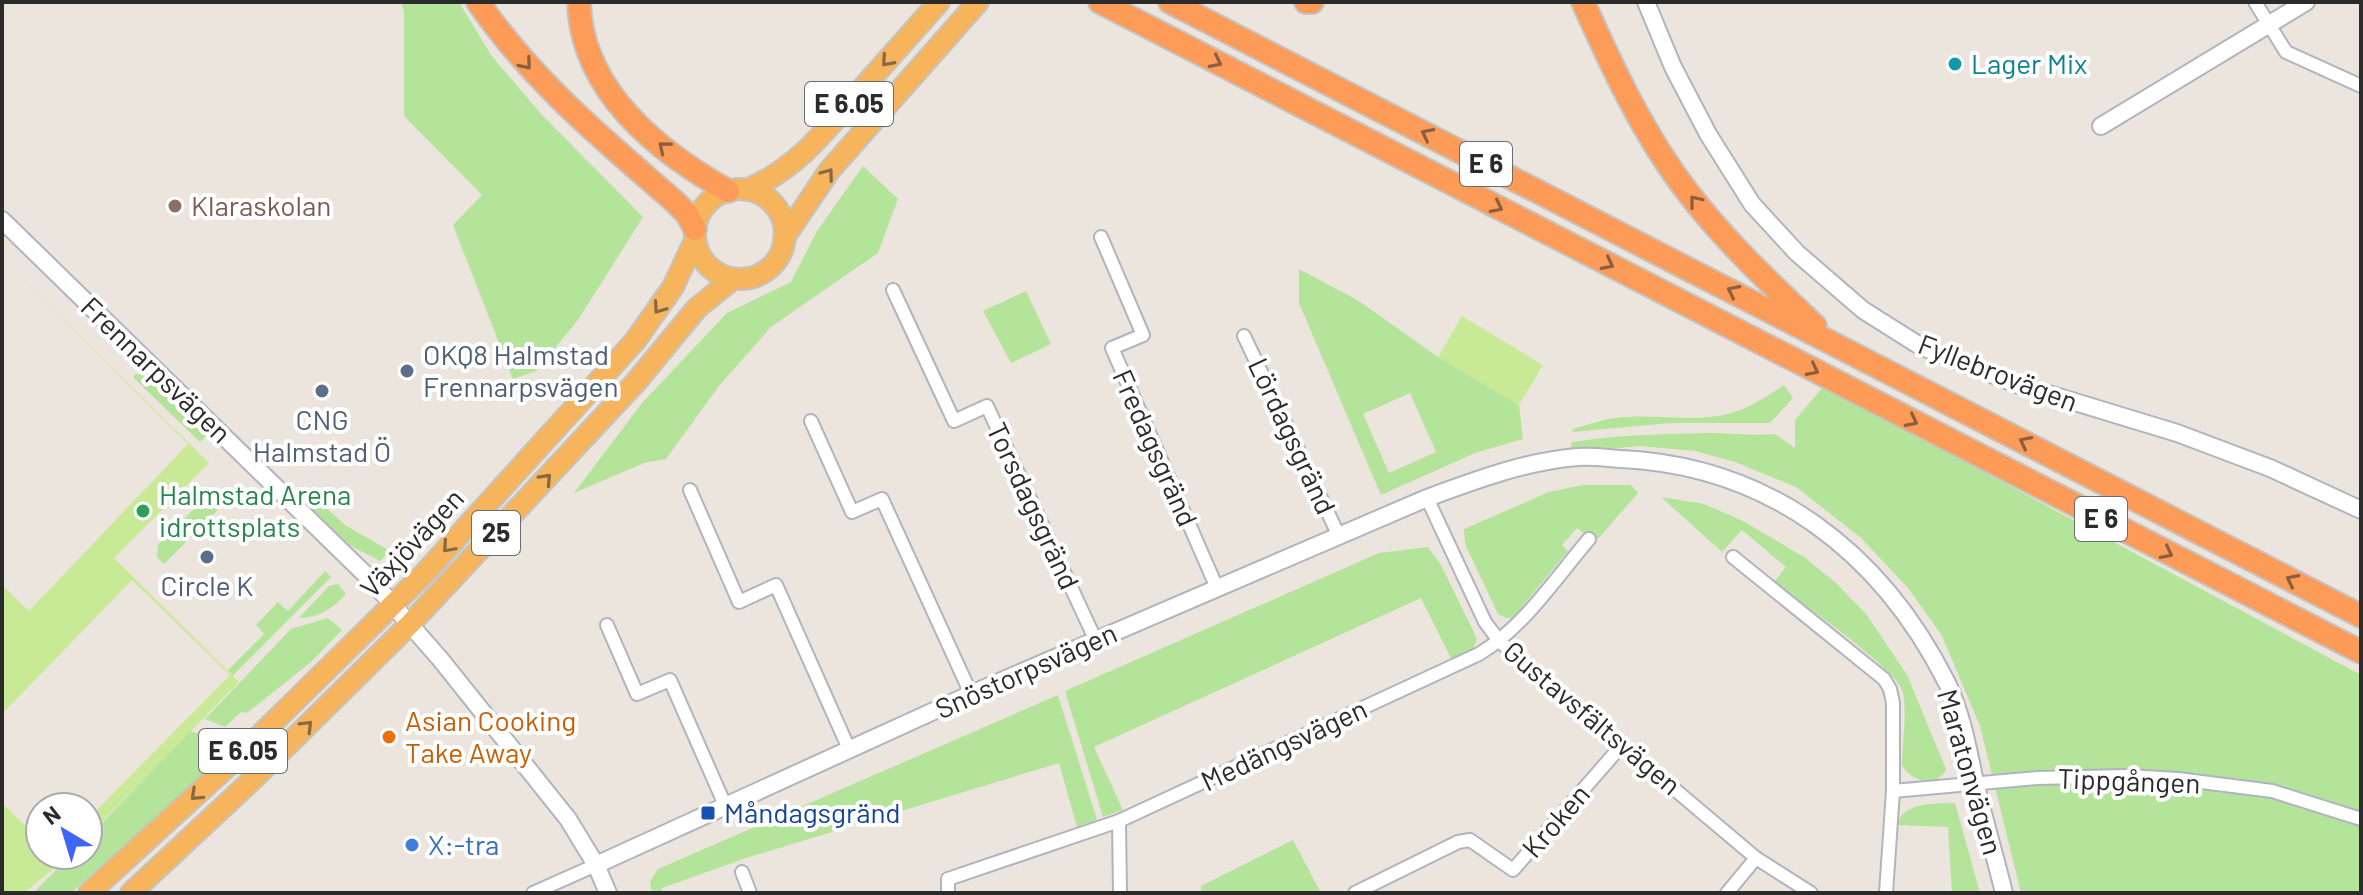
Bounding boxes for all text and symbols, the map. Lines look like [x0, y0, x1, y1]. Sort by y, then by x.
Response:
place label: Lager Mix [1971, 46, 2087, 80]
one-way arrow [882, 51, 897, 66]
one-way arrow [1208, 53, 1223, 68]
one-way arrow [516, 54, 530, 69]
marker: Lager Mix [1946, 55, 1964, 73]
road number: E 6.05 [805, 82, 893, 126]
one-way arrow [1420, 128, 1435, 144]
one-way arrow [659, 142, 674, 156]
road number: E 6 [1460, 142, 1512, 186]
one-way arrow [818, 168, 832, 183]
place label: Klaraskolan [191, 188, 331, 222]
one-way arrow [1690, 196, 1705, 210]
marker: Klaraskolan [166, 197, 184, 215]
one-way arrow [1489, 197, 1503, 213]
one-way arrow [1600, 254, 1614, 270]
one-way arrow [1726, 286, 1741, 301]
street label: Frennarpsvägen [75, 289, 239, 449]
one-way arrow [654, 300, 669, 314]
street label: Fyllebrovägen [1914, 326, 2083, 418]
place label: OKQ8 Halmstad Frennarpsvägen [423, 337, 619, 403]
street label: Lördagsgränd [1242, 352, 1344, 519]
one-way arrow [1804, 360, 1819, 375]
marker: OKQ8 Halmstad Frennarpsvägen [398, 362, 416, 380]
street label: Fredagsgränd [1106, 364, 1206, 531]
marker: CNG Halmstad Ö [313, 382, 331, 400]
place label: CNG Halmstad Ö [253, 402, 391, 468]
one-way arrow [1903, 411, 1918, 426]
street label: Torsdagsgränd [980, 417, 1087, 594]
one-way arrow [2019, 437, 2034, 452]
one-way arrow [537, 474, 552, 488]
place label: Halmstad Arena idrottsplats [159, 477, 351, 543]
street label: Växjövägen [352, 481, 470, 604]
road number: E 6 [2075, 497, 2127, 541]
marker: Halmstad Arena idrottsplats [134, 502, 152, 520]
road number: 25 [472, 511, 520, 555]
one-way arrow [443, 538, 457, 553]
one-way arrow [2159, 543, 2174, 559]
marker: Circle K [198, 548, 216, 566]
place label: Circle K [161, 568, 253, 602]
one-way arrow [2285, 574, 2300, 589]
street label: Snöstorpsvägen [929, 615, 1122, 725]
street label: Gustavsfältsvägen [1497, 633, 1688, 801]
street label: Maratonvägen [1931, 685, 2011, 859]
street label: Medängsvägen [1195, 691, 1372, 797]
place label: Asian Cooking Take Away [405, 703, 576, 769]
one-way arrow [298, 721, 312, 735]
marker: Asian Cooking Take Away [380, 728, 398, 746]
road number: E 6.05 [199, 729, 287, 773]
street label: Tippgången [2057, 761, 2201, 799]
street label: Kroken [1514, 777, 1596, 864]
one-way arrow [190, 786, 205, 800]
north arrow [24, 791, 104, 871]
place label: Måndagsgränd [724, 795, 901, 829]
text: N [37, 800, 65, 829]
marker: Måndagsgränd [699, 804, 717, 822]
place label: X:-tra [428, 827, 499, 861]
marker: X:-tra [403, 836, 421, 854]

